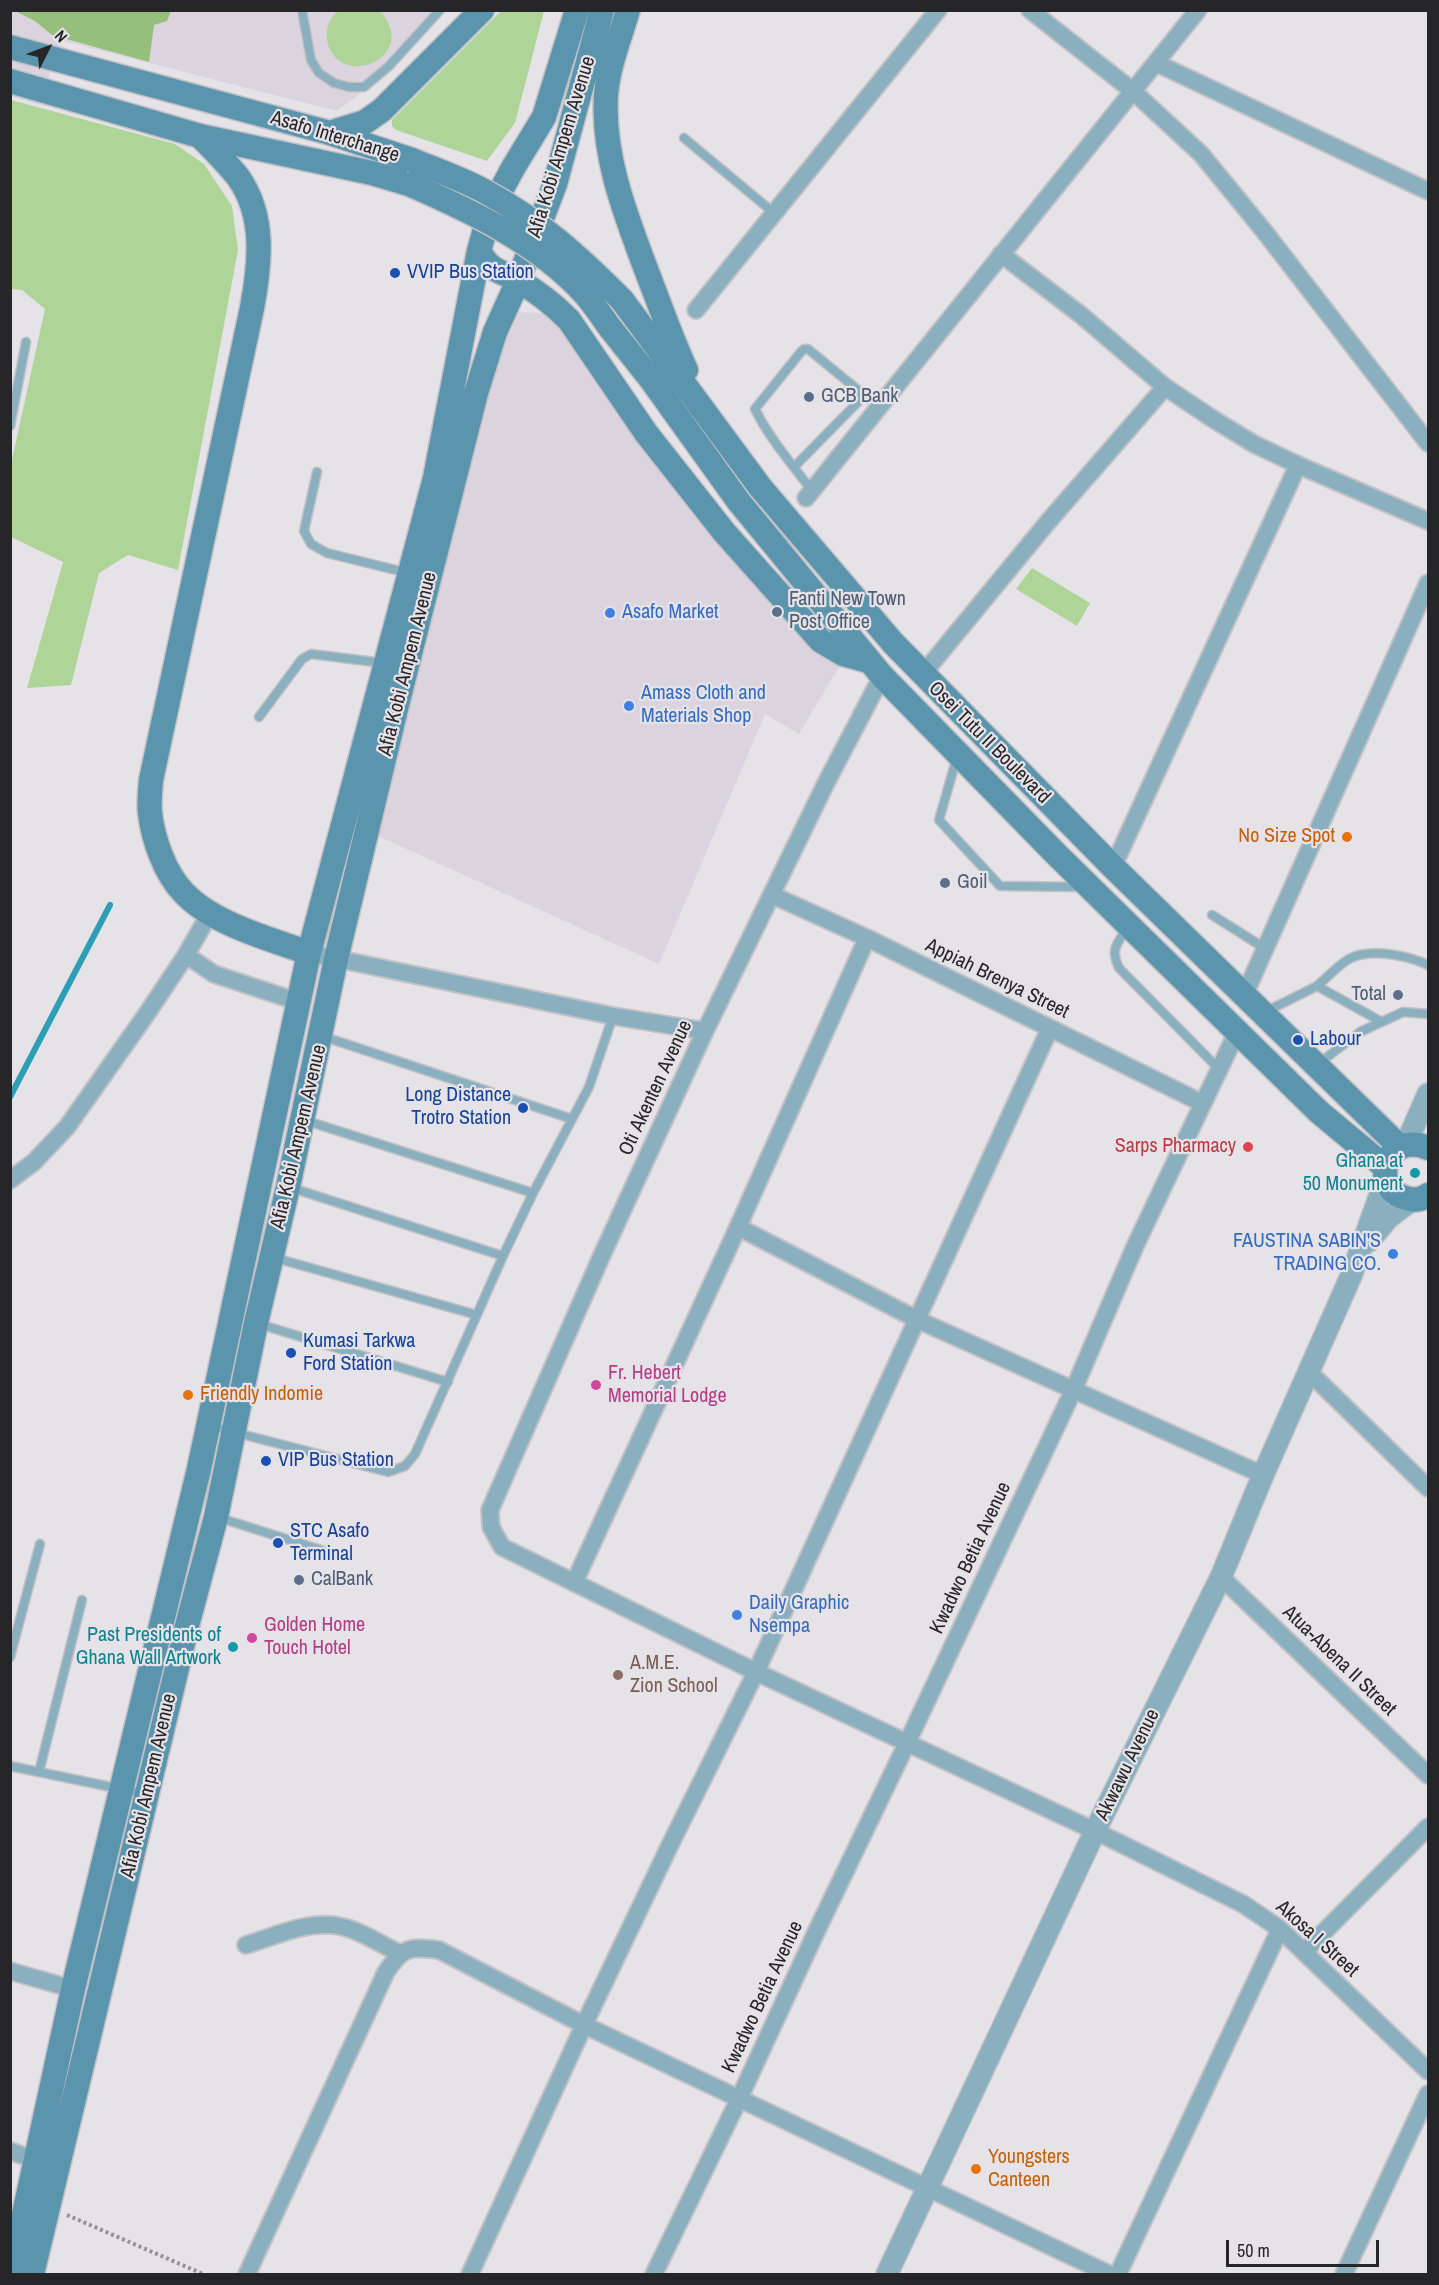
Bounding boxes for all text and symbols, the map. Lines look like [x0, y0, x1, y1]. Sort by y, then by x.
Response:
north arrow [18, 18, 78, 78]
text: N [50, 25, 73, 47]
street label: Afia Kobi Ampem Avenue [523, 53, 601, 241]
street label: Asafo Interchange [268, 106, 402, 168]
place label: VVIP Bus Station [407, 261, 534, 285]
marker: VVIP Bus Station [388, 266, 402, 280]
place label: GCB Bank [821, 385, 898, 409]
marker: GCB Bank [802, 390, 816, 404]
street label: Afia Kobi Ampem Avenue [374, 570, 442, 758]
place label: Fanti New Town Post Office [789, 588, 906, 635]
place label: Asafo Market [622, 601, 719, 625]
marker: Fanti New Town Post Office [770, 605, 784, 619]
marker: Asafo Market [603, 606, 617, 620]
street label: Osei Tutu II Boulevard [923, 677, 1055, 809]
place label: Amass Cloth and Materials Shop [641, 682, 766, 729]
marker: Amass Cloth and Materials Shop [622, 699, 636, 713]
place label: No Size Spot [1238, 825, 1335, 849]
marker: No Size Spot [1340, 830, 1354, 844]
place label: Goil [957, 871, 987, 895]
marker: Goil [938, 876, 952, 890]
street label: Appiah Brenya Street [921, 934, 1073, 1024]
place label: Total [1351, 983, 1386, 1007]
marker: Total [1391, 988, 1405, 1002]
street label: Oti Akenten Avenue [614, 1017, 698, 1159]
place label: Labour [1310, 1028, 1361, 1052]
marker: Labour [1291, 1033, 1305, 1047]
street label: Afia Kobi Ampem Avenue [266, 1042, 332, 1232]
place label: Long Distance Trotro Station [405, 1084, 511, 1131]
marker: Long Distance Trotro Station [516, 1101, 530, 1115]
place label: Sarps Pharmacy [1115, 1135, 1236, 1159]
marker: Sarps Pharmacy [1241, 1140, 1255, 1154]
place label: Ghana at 50 Monument [1303, 1150, 1403, 1197]
marker: Ghana at 50 Monument [1408, 1166, 1422, 1180]
place label: FAUSTINA SABIN'S TRADING CO. [1233, 1230, 1381, 1277]
marker: FAUSTINA SABIN'S TRADING CO. [1386, 1247, 1400, 1261]
place label: Kumasi Tarkwa Ford Station [303, 1330, 415, 1377]
marker: Kumasi Tarkwa Ford Station [284, 1346, 298, 1360]
place label: Fr. Hebert Memorial Lodge [608, 1362, 726, 1409]
marker: Fr. Hebert Memorial Lodge [589, 1378, 603, 1392]
place label: Friendly Indomie [200, 1383, 323, 1407]
marker: Friendly Indomie [181, 1388, 195, 1402]
place label: VIP Bus Station [278, 1449, 394, 1473]
marker: VIP Bus Station [259, 1454, 273, 1468]
street label: Kwadwo Betia Avenue [925, 1478, 1017, 1638]
place label: STC Asafo Terminal [290, 1520, 369, 1567]
marker: STC Asafo Terminal [271, 1536, 285, 1550]
place label: CalBank [311, 1568, 373, 1592]
marker: CalBank [292, 1573, 306, 1587]
place label: Daily Graphic Nsempa [749, 1592, 849, 1639]
street label: Atua-Abena II Street [1277, 1601, 1401, 1721]
marker: Daily Graphic Nsempa [730, 1608, 744, 1622]
place label: Golden Home Touch Hotel [264, 1614, 365, 1661]
place label: Past Presidents of Ghana Wall Artwork [76, 1624, 221, 1671]
marker: Golden Home Touch Hotel [245, 1631, 259, 1645]
marker: Past Presidents of Ghana Wall Artwork [226, 1640, 240, 1654]
place label: A.M.E. Zion School [630, 1652, 718, 1699]
marker: A.M.E. Zion School [611, 1668, 625, 1682]
street label: Afia Kobi Ampem Avenue [116, 1691, 182, 1881]
street label: Akwawu Avenue [1091, 1705, 1165, 1825]
street label: Akosa I Street [1271, 1896, 1363, 1982]
street label: Kwadwo Betia Avenue [717, 1917, 809, 2077]
place label: Youngsters Canteen [988, 2146, 1070, 2193]
marker: Youngsters Canteen [969, 2162, 983, 2176]
scale bar [1229, 2228, 1382, 2266]
text: 50 m [1237, 2238, 1270, 2263]

